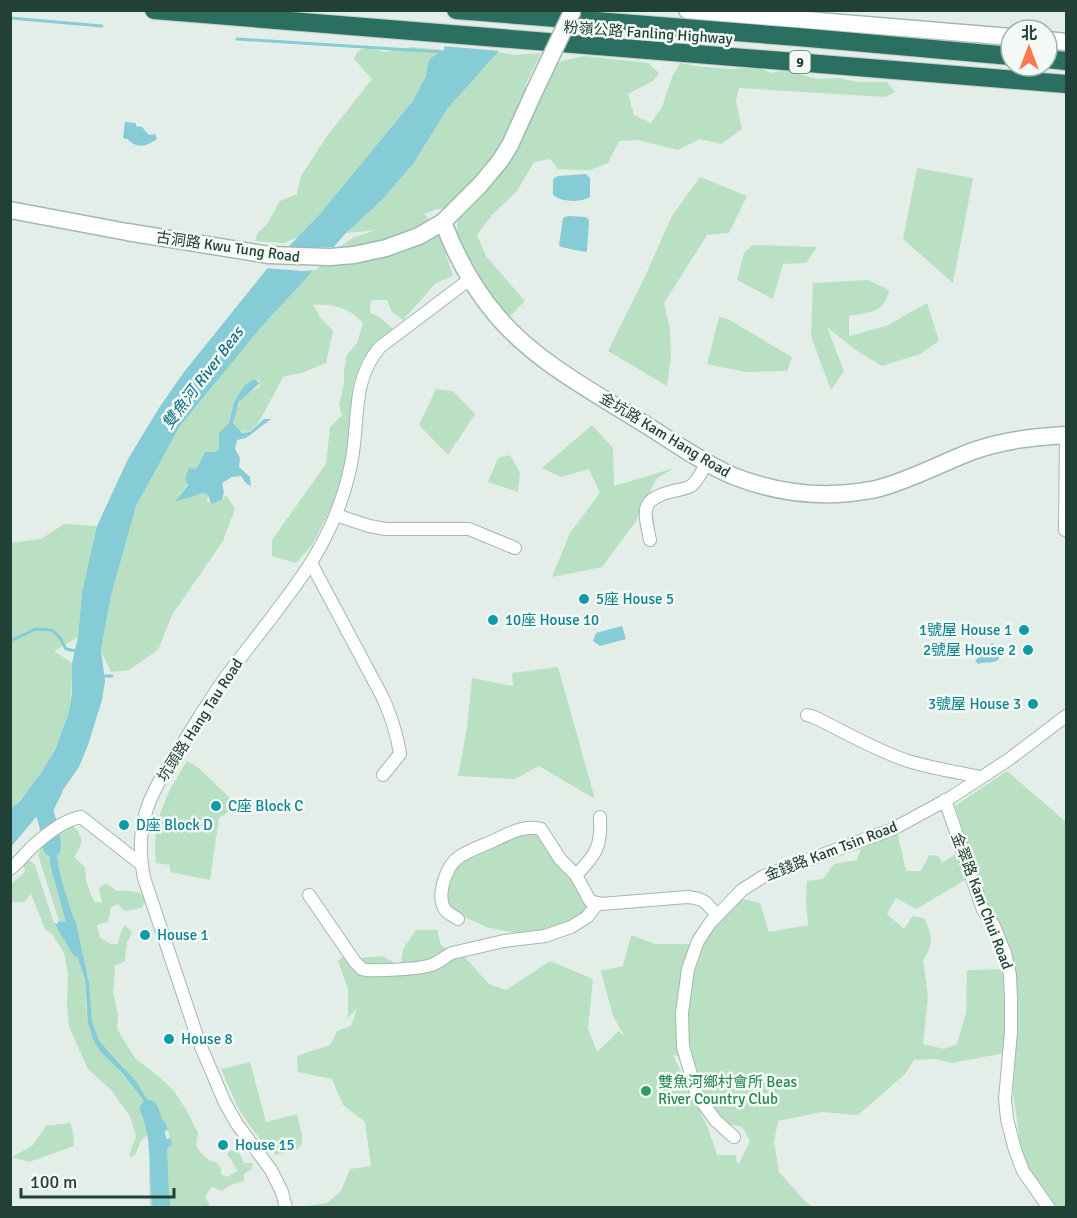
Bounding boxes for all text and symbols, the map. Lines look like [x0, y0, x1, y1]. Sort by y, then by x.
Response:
street label: 粉嶺公路 Fanling Highway [563, 18, 733, 48]
north arrow [999, 18, 1059, 78]
text: 北 [1021, 24, 1037, 44]
road number: 9 [790, 51, 810, 73]
street label: 古洞路 Kwu Tung Road [155, 228, 301, 266]
water label: 雙魚河 River Beas [158, 321, 249, 433]
street label: 金坑路 Kam Hang Road [596, 389, 734, 481]
place label: 5座 House 5 [596, 590, 674, 608]
marker: 5座 House 5 [577, 592, 591, 606]
place label: 10座 House 10 [505, 611, 599, 629]
marker: 10座 House 10 [486, 613, 500, 627]
place label: 1號屋 House 1 [919, 621, 1012, 639]
marker: 1號屋 House 1 [1017, 623, 1031, 637]
place label: 2號屋 House 2 [923, 641, 1016, 659]
marker: 2號屋 House 2 [1021, 643, 1035, 657]
street label: 坑頭路 Hang Tau Road [154, 655, 246, 785]
place label: 3號屋 House 3 [928, 695, 1021, 713]
marker: 3號屋 House 3 [1026, 697, 1040, 711]
place label: C座 Block C [228, 797, 303, 815]
marker: C座 Block C [209, 799, 223, 813]
place label: D座 Block D [136, 816, 213, 834]
street label: 金錢路 Kam Tsin Road [762, 817, 900, 885]
marker: D座 Block D [117, 818, 131, 832]
street label: 金翠路 Kam Chui Road [948, 830, 1016, 972]
place label: House 1 [157, 926, 209, 944]
marker: House 1 [138, 928, 152, 942]
place label: House 8 [181, 1030, 233, 1048]
marker: House 8 [162, 1032, 176, 1046]
place label: 雙魚河鄉村會所 Beas River Country Club [658, 1073, 797, 1108]
marker: 雙魚河鄉村會所 Beas River Country Club [639, 1084, 653, 1098]
place label: House 15 [235, 1136, 295, 1154]
marker: House 15 [216, 1138, 230, 1152]
scale bar [21, 1161, 174, 1199]
text: 100 m [30, 1171, 77, 1193]

